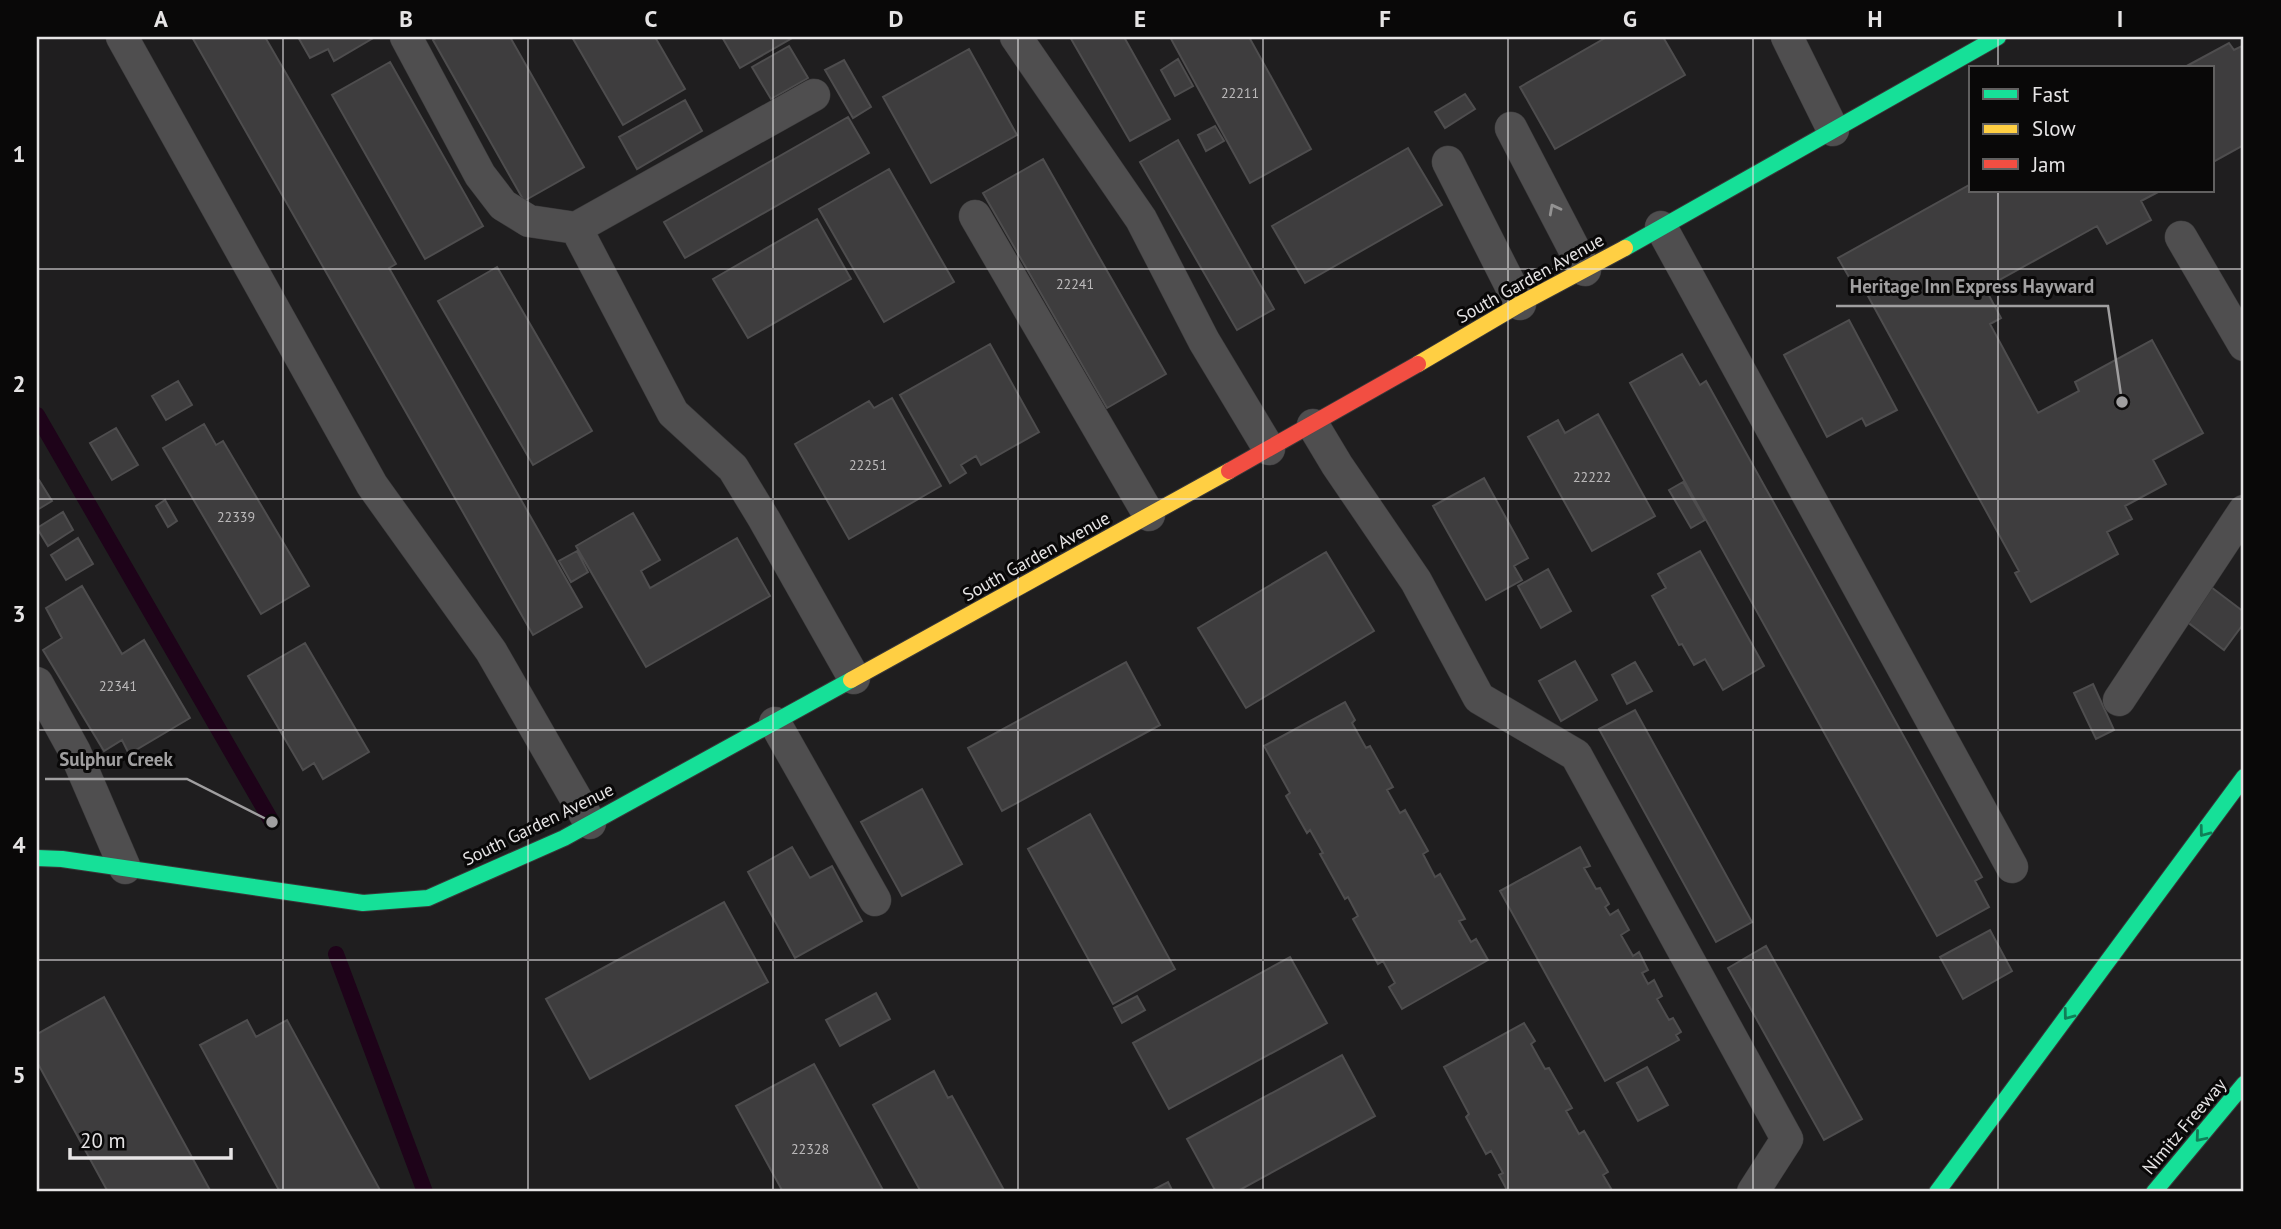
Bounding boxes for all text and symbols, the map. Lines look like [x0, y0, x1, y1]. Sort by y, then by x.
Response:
text: A [154, 4, 168, 33]
text: B [399, 4, 413, 33]
text: C [645, 4, 658, 33]
text: D [889, 4, 903, 33]
text: E [1134, 4, 1146, 33]
text: F [1379, 4, 1391, 33]
text: G [1623, 4, 1637, 33]
text: H [1868, 4, 1882, 33]
text: I [2117, 4, 2123, 33]
legend [1969, 66, 2214, 192]
text: Fast [2032, 81, 2069, 108]
house number: 22211 [1221, 84, 1259, 102]
text: Slow [2032, 115, 2076, 142]
text: 1 [12, 139, 26, 168]
text: Jam [2031, 151, 2066, 178]
one-way arrow [1548, 204, 1562, 216]
street label: South Garden Avenue [1452, 228, 1608, 328]
callout: Heritage Inn Express Hayward [1836, 266, 2108, 306]
text: Heritage Inn Express Hayward [1850, 274, 2094, 298]
house number: 22241 [1056, 275, 1094, 293]
text: 2 [12, 369, 26, 398]
house number: 22251 [849, 456, 887, 474]
house number: 22222 [1573, 468, 1611, 486]
street label: South Garden Avenue [958, 506, 1114, 606]
house number: 22339 [217, 508, 255, 526]
text: 3 [12, 599, 26, 628]
house number: 22341 [99, 677, 137, 695]
callout: Sulphur Creek [45, 739, 187, 779]
text: Sulphur Creek [59, 747, 173, 771]
street label: South Garden Avenue [459, 778, 617, 870]
one-way arrow [2199, 824, 2212, 837]
text: 4 [12, 830, 26, 859]
one-way arrow [2064, 1007, 2077, 1020]
text: 5 [12, 1060, 26, 1089]
street label: Nimitz Freeway [2137, 1073, 2231, 1179]
scale bar [70, 1117, 231, 1161]
text: 20 m [80, 1127, 126, 1154]
one-way arrow [2196, 1129, 2209, 1141]
house number: 22328 [791, 1140, 829, 1158]

